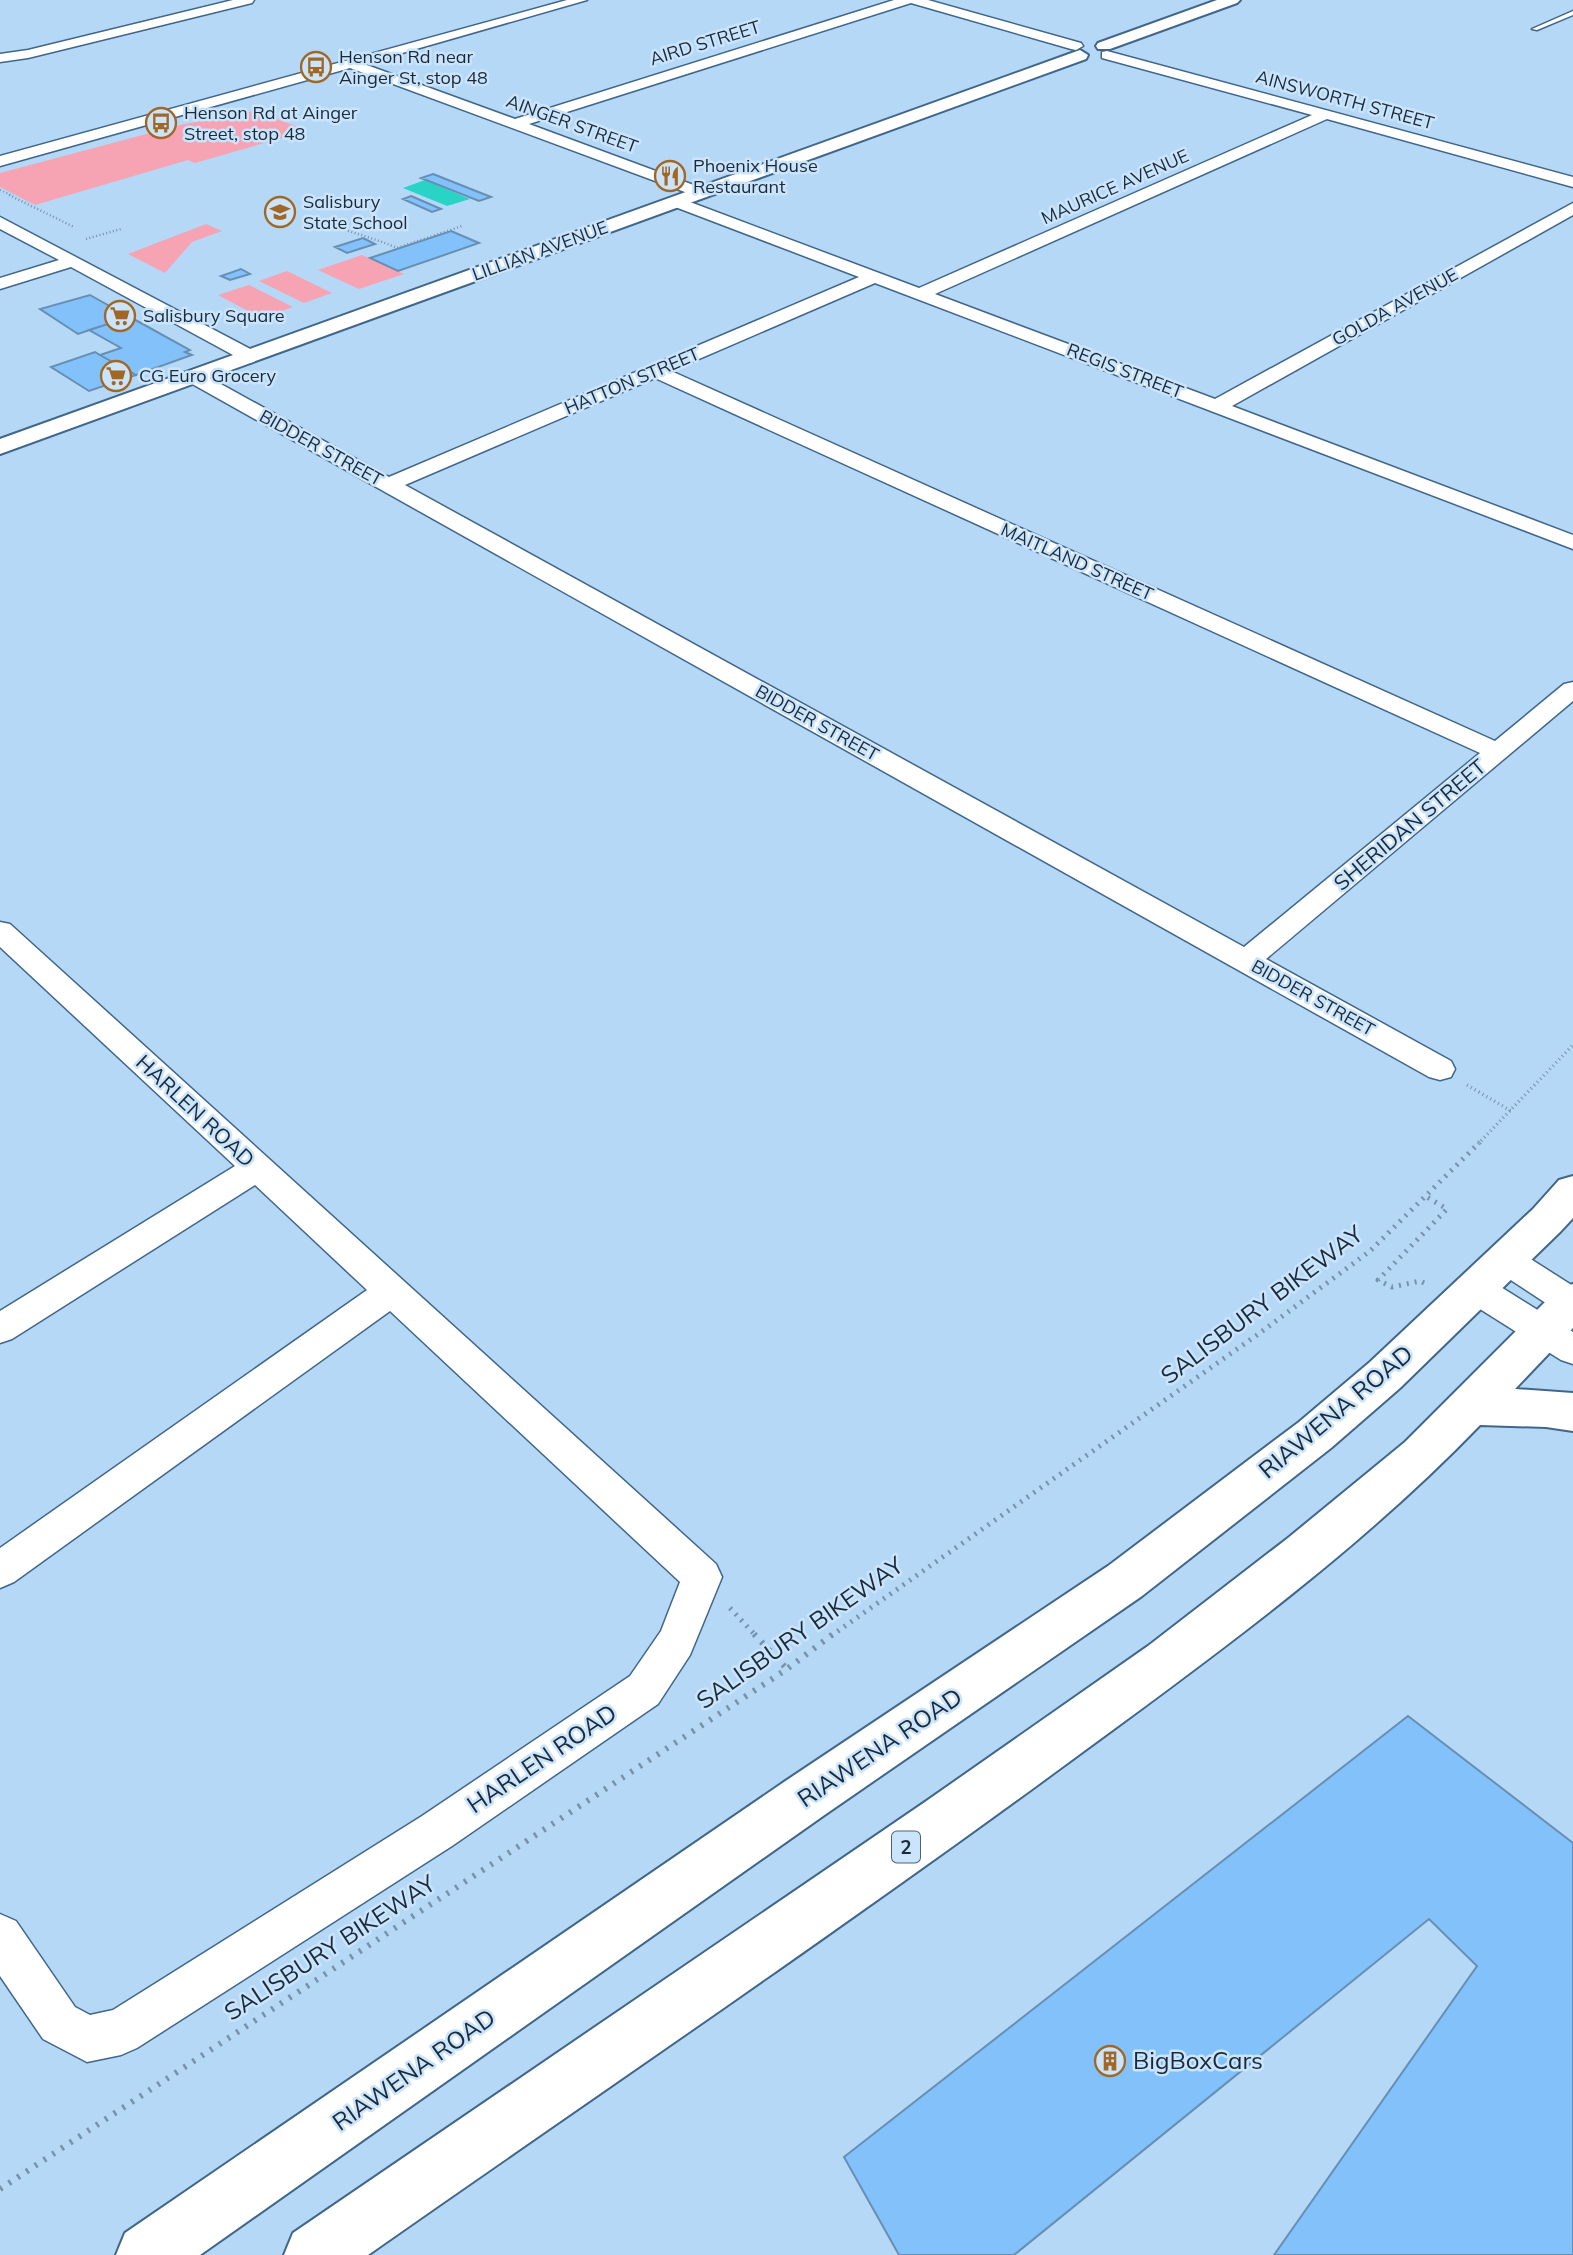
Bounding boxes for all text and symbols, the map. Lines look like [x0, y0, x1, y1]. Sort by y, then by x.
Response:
street label: AIRD STREET [647, 15, 763, 70]
place label: Henson Rd near Ainger St, stop 48 [339, 45, 488, 89]
bus stop icon: Henson Rd near Ainger St, stop 48 [299, 50, 333, 84]
street label: AINSWORTH STREET [1254, 65, 1437, 134]
street label: AINGER STREET [503, 89, 641, 158]
place label: Henson Rd at Ainger Street, stop 48 [184, 101, 358, 145]
bus stop icon: Henson Rd at Ainger Street, stop 48 [144, 106, 178, 140]
street label: MAURICE AVENUE [1037, 144, 1192, 229]
place label: Phoenix House Restaurant [693, 154, 818, 198]
restaurant icon: Phoenix House Restaurant [653, 159, 687, 193]
place label: Salisbury State School [303, 190, 408, 234]
school or university icon: Salisbury State School [263, 195, 297, 229]
street label: LILLIAN AVENUE [469, 215, 611, 286]
street label: GOLDA AVENUE [1328, 262, 1462, 351]
supermarket icon: Salisbury Square [103, 299, 137, 333]
place label: Salisbury Square [143, 304, 284, 327]
street label: REGIS STREET [1064, 338, 1187, 403]
street label: HATTON STREET [561, 342, 703, 419]
supermarket icon: CG Euro Grocery [99, 359, 133, 393]
place label: CG Euro Grocery [139, 364, 277, 387]
street label: BIDDER STREET [255, 404, 387, 491]
street label: MAITLAND STREET [997, 518, 1157, 606]
street label: BIDDER STREET [751, 679, 883, 766]
street label: SHERIDAN STREET [1328, 753, 1491, 895]
street label: BIDDER STREET [1247, 954, 1379, 1041]
street label: HARLEN ROAD [131, 1049, 260, 1172]
street label: SALISBURY BIKEWAY [1154, 1218, 1369, 1390]
street label: RIAWENA ROAD [1252, 1338, 1419, 1484]
street label: SALISBURY BIKEWAY [690, 1549, 909, 1715]
street label: RIAWENA ROAD [791, 1681, 967, 1813]
street label: HARLEN ROAD [461, 1697, 622, 1819]
road number: 2 [892, 1831, 920, 1862]
street label: SALISBURY BIKEWAY [218, 1867, 441, 2027]
street label: RIAWENA ROAD [326, 2002, 501, 2137]
building icon: BigBoxCars [1093, 2044, 1127, 2078]
place label: BigBoxCars [1133, 2045, 1263, 2075]

